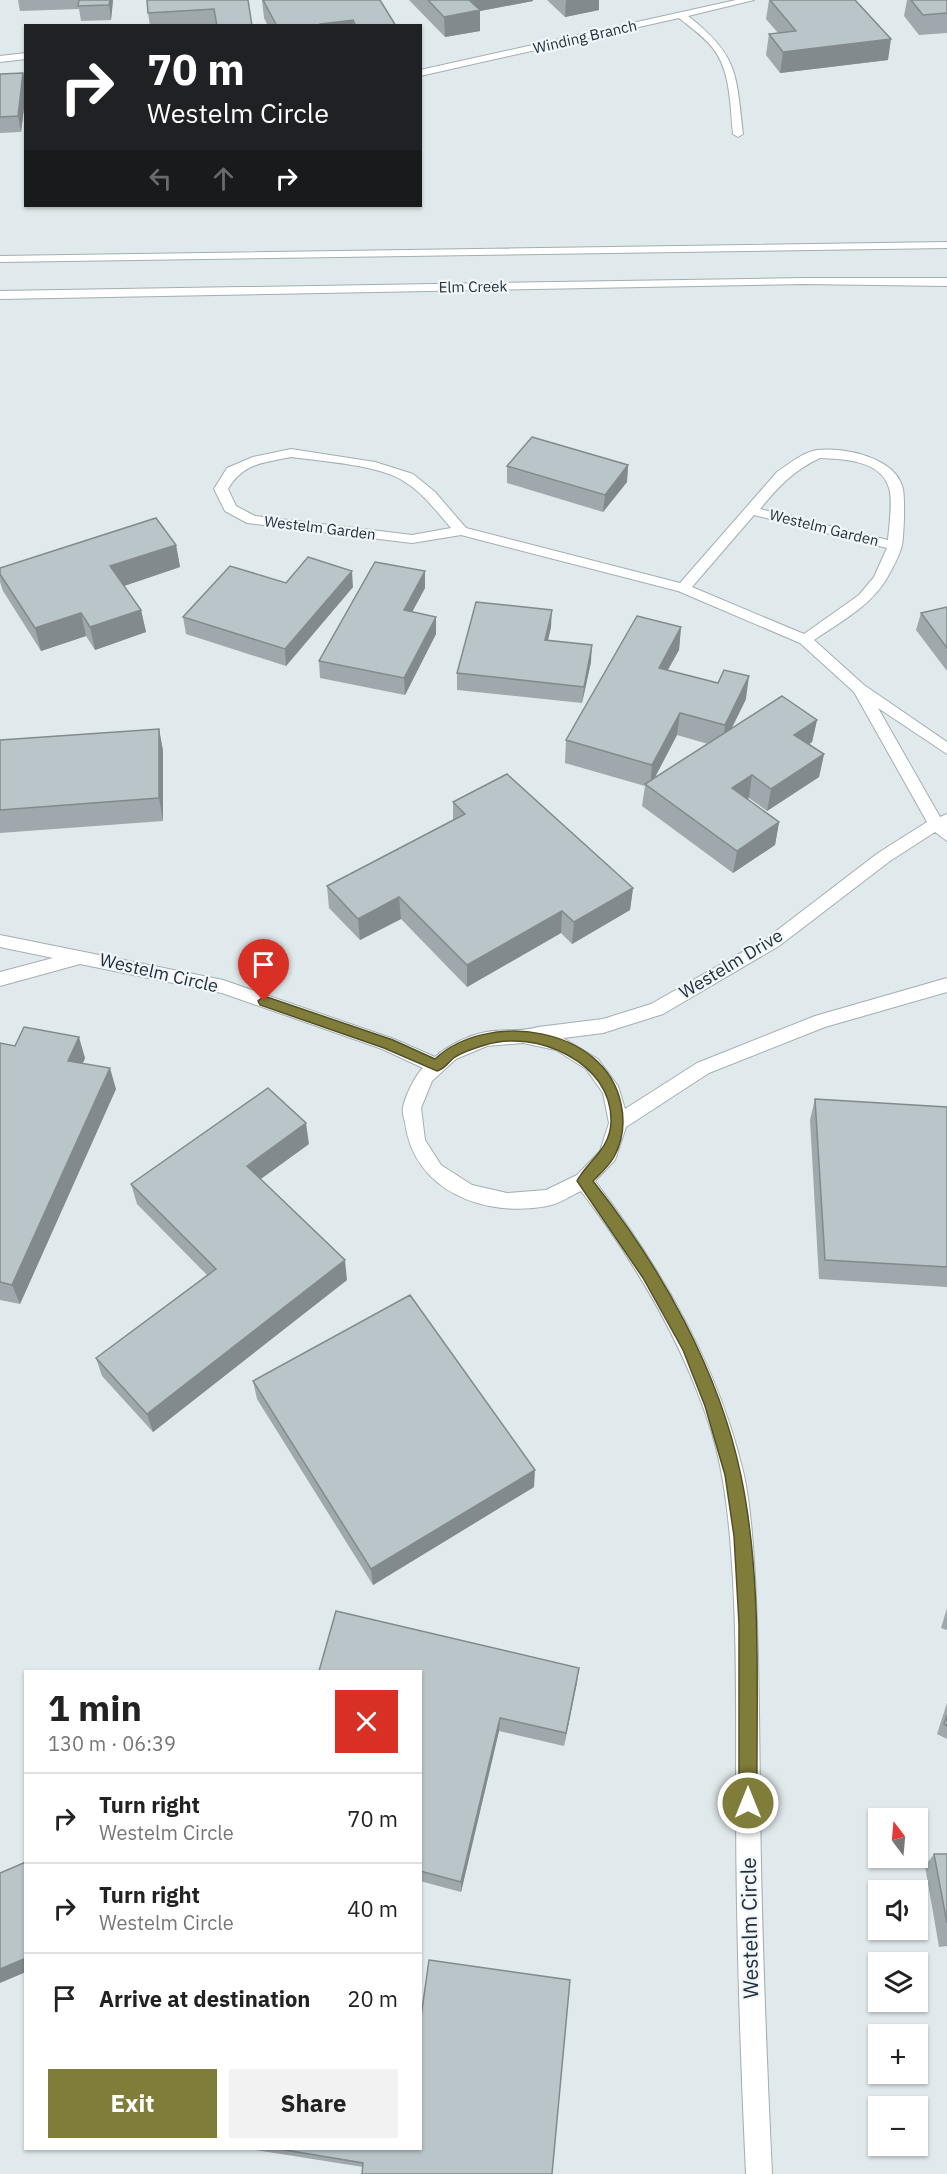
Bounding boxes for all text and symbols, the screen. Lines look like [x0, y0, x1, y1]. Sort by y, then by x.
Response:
street label: Winding Branch [531, 15, 639, 58]
text: 70 m [147, 42, 245, 97]
icon: right [48, 48, 126, 126]
text: Westelm Circle [147, 95, 329, 130]
icon: left [144, 162, 177, 195]
icon: ahead [207, 162, 240, 195]
icon: right [270, 162, 303, 195]
street label: Elm Creek [439, 276, 508, 297]
street label: Westelm Garden [767, 505, 881, 550]
street label: Westelm Garden [263, 511, 377, 544]
street label: Westelm Drive [675, 924, 787, 1004]
pin [238, 939, 289, 1001]
street label: Westelm Circle [97, 948, 221, 997]
icon: arrive [247, 948, 280, 981]
text: 1 min [48, 1684, 142, 1731]
button: close [335, 1690, 398, 1753]
text: 130 m · 06:39 [48, 1730, 176, 1757]
position arrow [716, 1771, 780, 1835]
text: Turn right [99, 1790, 200, 1819]
icon: right [48, 1802, 81, 1835]
text: 70 m [347, 1804, 398, 1833]
north arrow [868, 1808, 928, 1868]
map controls [868, 1808, 928, 2156]
text: Westelm Circle [99, 1819, 234, 1846]
street label: Westelm Circle [734, 1857, 764, 1999]
text: Turn right [99, 1880, 200, 1909]
button: sound [868, 1880, 928, 1940]
icon: right [48, 1892, 81, 1925]
text: 40 m [347, 1894, 398, 1923]
text: Westelm Circle [99, 1909, 234, 1936]
button: layers [868, 1952, 928, 2012]
icon: arrive [48, 1982, 81, 2015]
text: Arrive at destination [99, 1984, 310, 2013]
text: 20 m [347, 1984, 398, 2013]
button: + [868, 2024, 928, 2084]
button: Exit [48, 2069, 217, 2138]
button: Share [229, 2069, 398, 2138]
button: − [868, 2096, 928, 2156]

